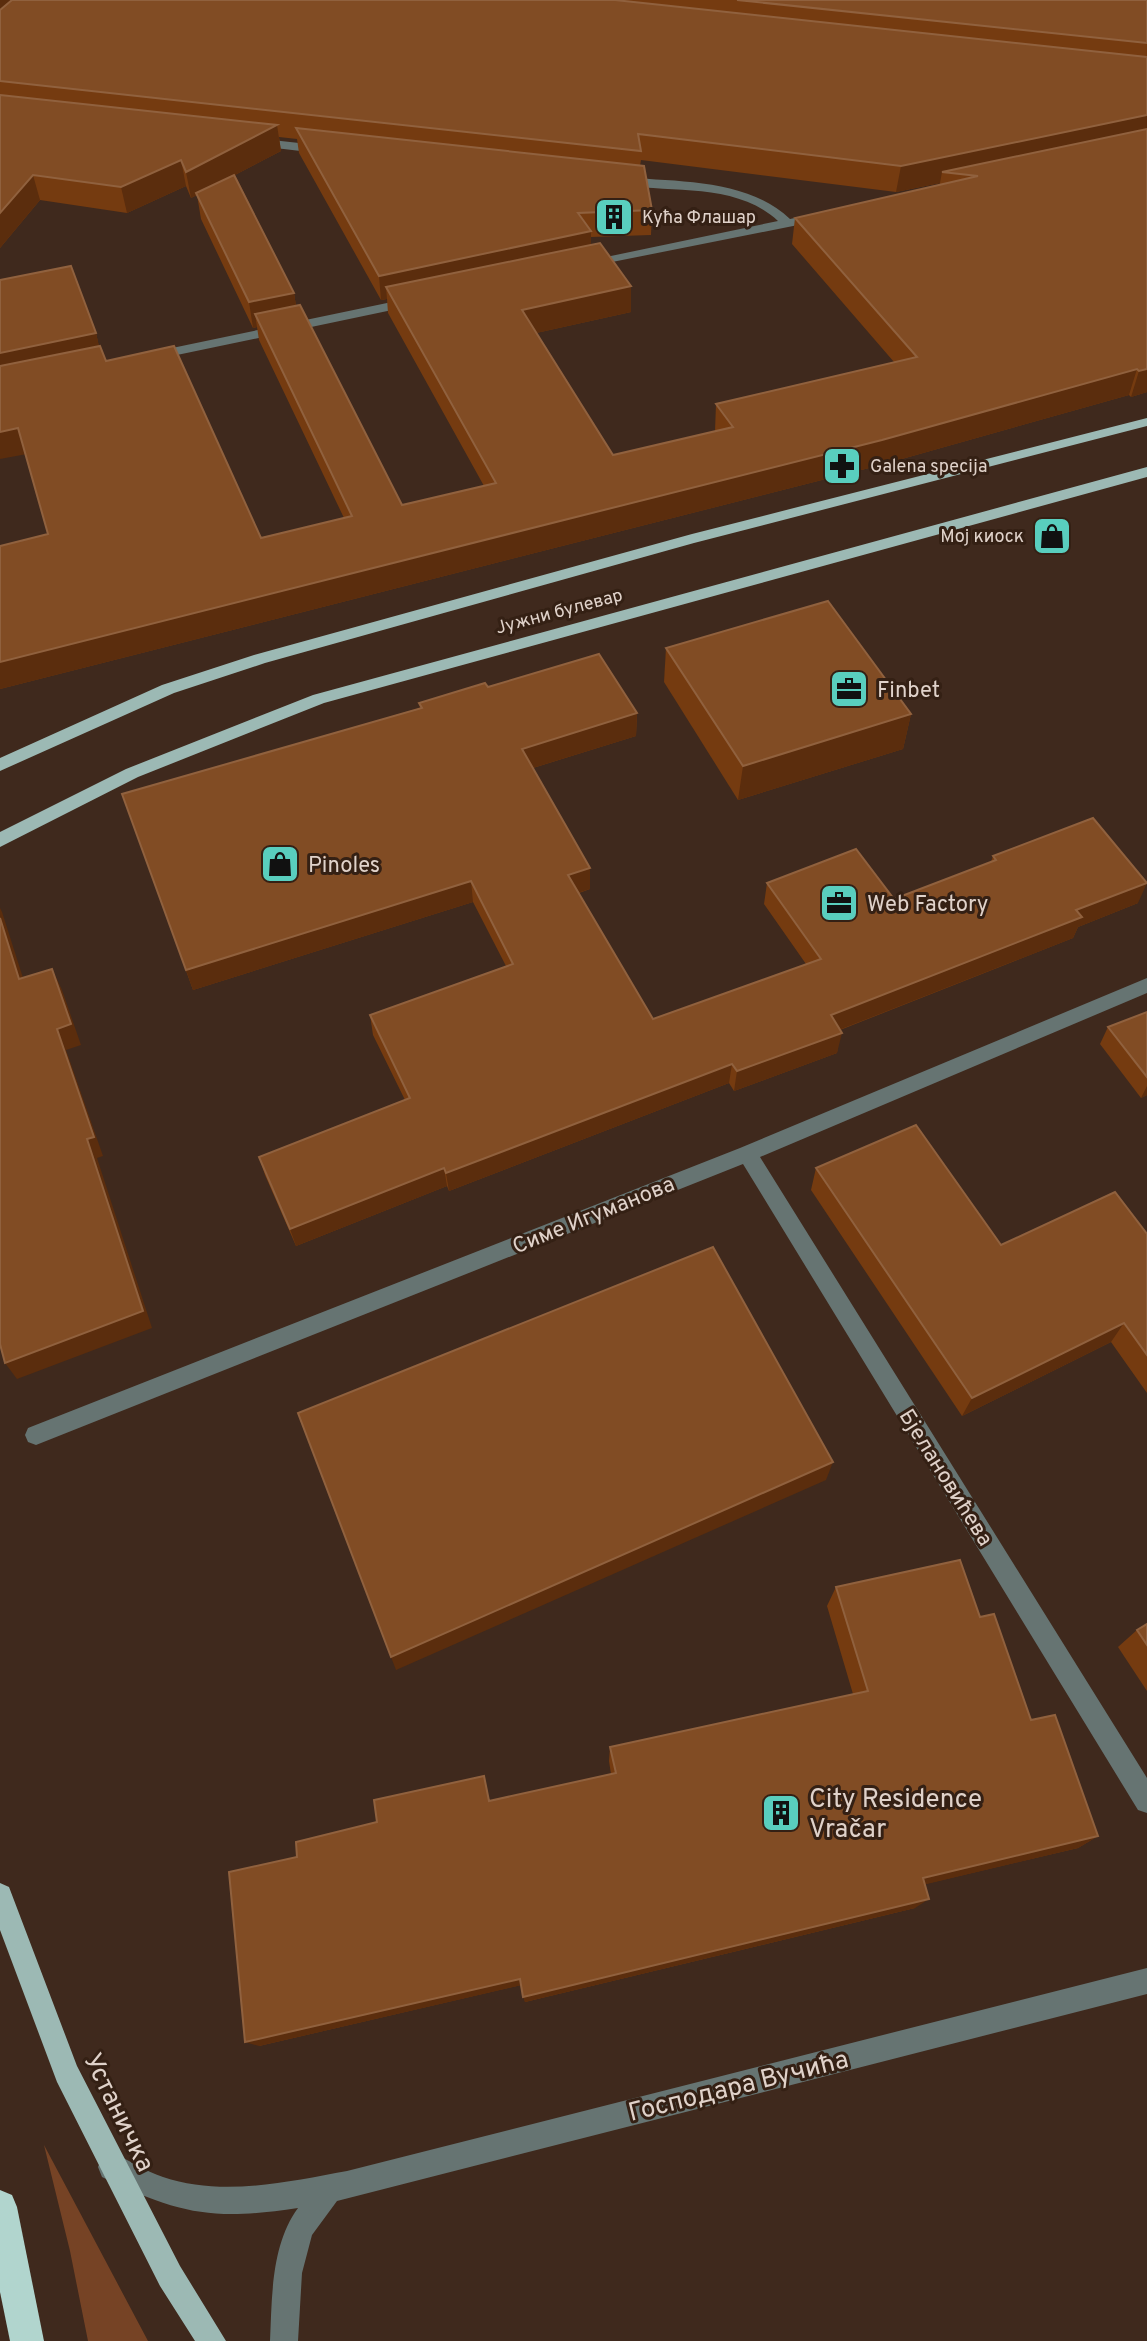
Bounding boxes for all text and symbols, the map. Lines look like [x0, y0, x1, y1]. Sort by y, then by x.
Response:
building icon: Кућа Флашар [593, 196, 635, 238]
place label: Кућа Флашар [642, 207, 756, 230]
pharmacy icon: Galena specija [821, 445, 863, 487]
place label: Galena specija [870, 456, 987, 479]
shop icon: Мој киоск [1031, 515, 1073, 557]
place label: Мој киоск [940, 526, 1024, 549]
street label: Јужни булевар [493, 584, 625, 640]
office icon: Finbet [828, 668, 870, 710]
place label: Finbet [877, 678, 940, 705]
shop icon: Pinoles [259, 843, 301, 885]
place label: Pinoles [308, 853, 380, 880]
office icon: Web Factory [818, 882, 860, 924]
place label: Web Factory [867, 892, 988, 919]
street label: Симе Игуманова [509, 1172, 679, 1261]
street label: Бјелановићева [892, 1405, 998, 1552]
place label: City Residence Vračar [809, 1784, 982, 1847]
building icon: City Residence Vračar [760, 1792, 802, 1834]
street label: Господара Вучића [625, 2044, 852, 2131]
street label: Устаничка [75, 2048, 161, 2178]

